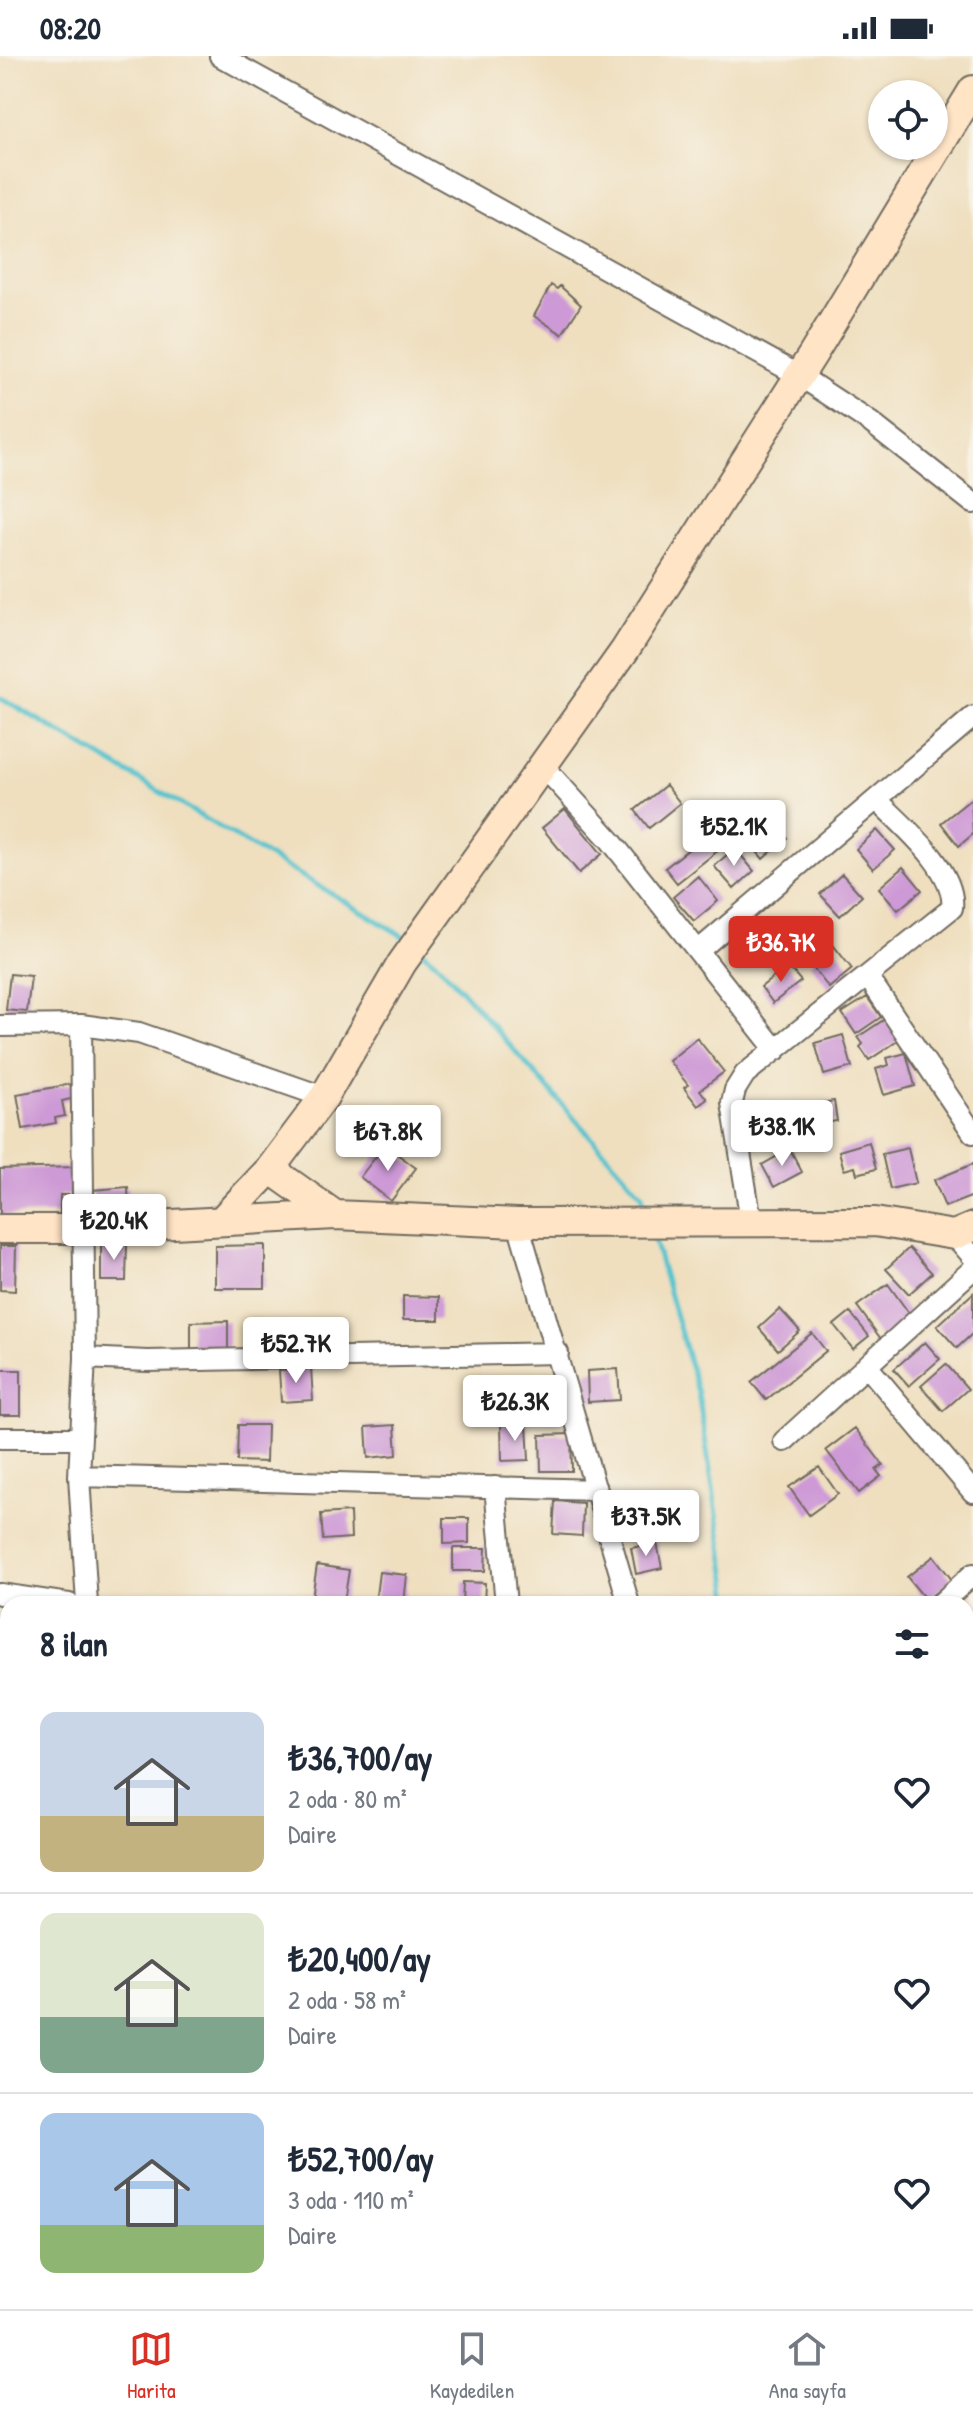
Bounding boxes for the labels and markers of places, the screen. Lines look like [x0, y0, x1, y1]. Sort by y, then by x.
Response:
pin: ₺52.1K [669, 800, 799, 868]
pin: ₺36.7K [716, 916, 846, 984]
pin: ₺38.1K [717, 1100, 847, 1168]
pin: ₺67.8K [323, 1105, 453, 1173]
pin: ₺20.4K [49, 1194, 179, 1262]
pin: ₺52.7K [231, 1317, 361, 1385]
pin: ₺26.3K [450, 1375, 580, 1443]
pin: ₺37.5K [581, 1490, 711, 1558]

